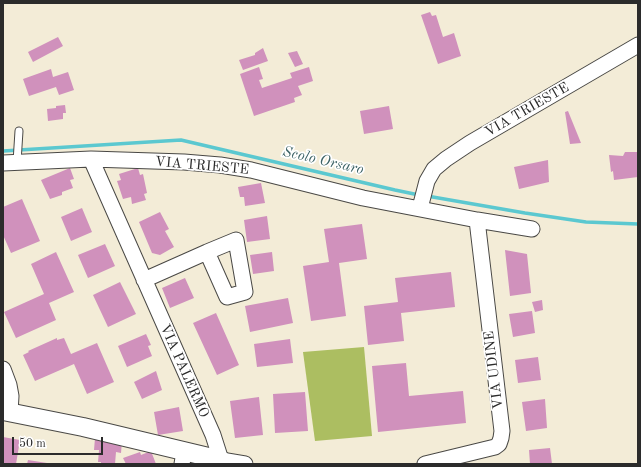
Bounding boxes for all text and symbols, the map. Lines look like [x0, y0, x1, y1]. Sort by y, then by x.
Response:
street label: VIA TRIESTE [482, 79, 572, 141]
water label: Scolo Orsaro [281, 143, 365, 179]
street label: VIA TRIESTE [154, 154, 250, 178]
street label: VIA PALERMO [156, 322, 212, 420]
street label: VIA UDINE [481, 330, 507, 410]
scale bar [14, 429, 105, 455]
text: 50 m [19, 438, 46, 450]

